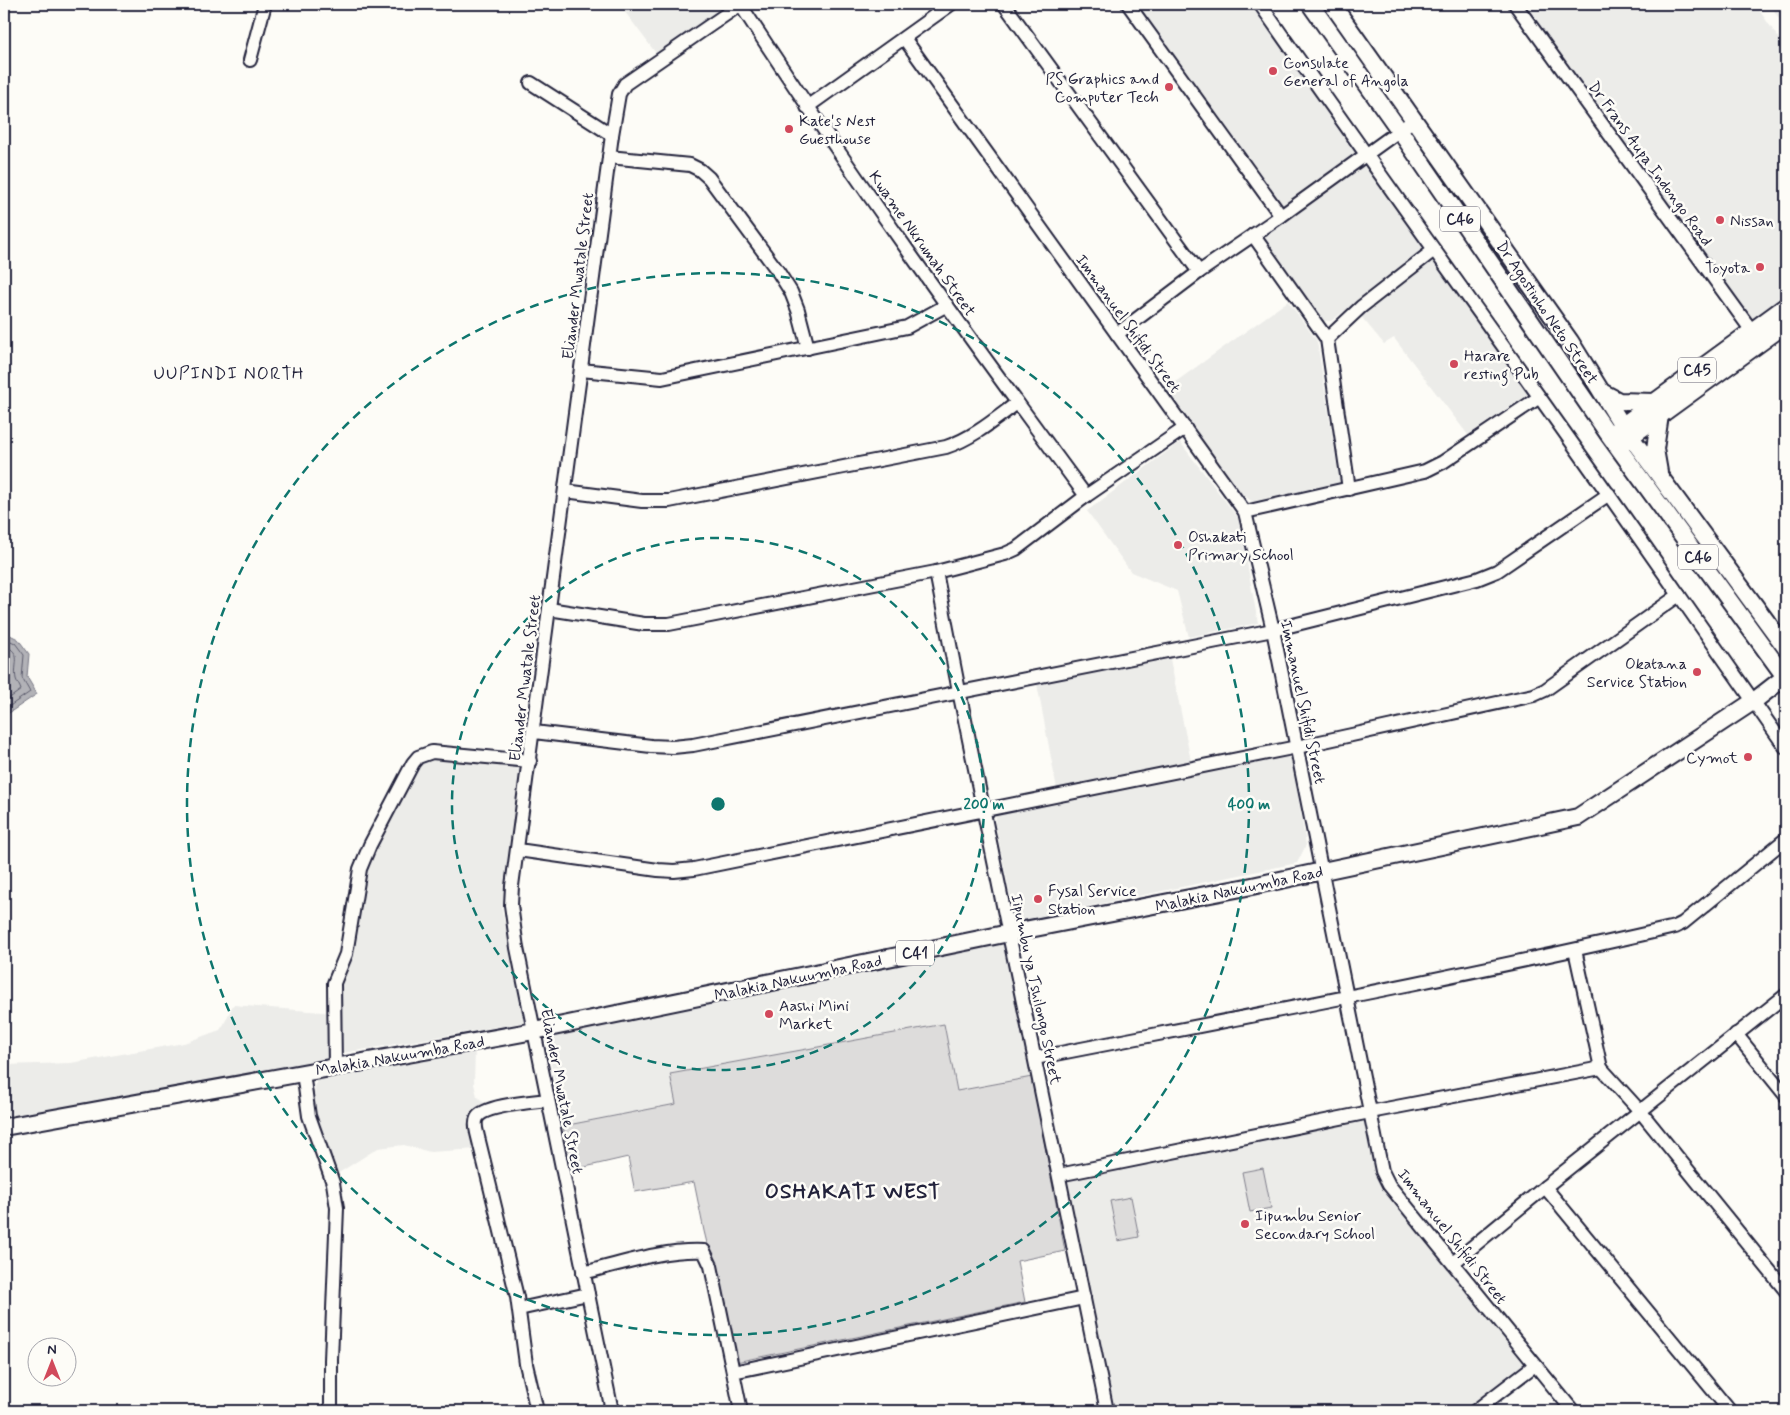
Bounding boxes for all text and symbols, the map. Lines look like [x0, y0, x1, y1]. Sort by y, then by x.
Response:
place label: Consulate General of Angola [1283, 53, 1409, 92]
marker: Consulate General of Angola [1267, 65, 1279, 77]
place label: PS Graphics and Computer Tech [1046, 69, 1159, 108]
street label: Dr Frans Aupa Indongo Road [1583, 77, 1717, 250]
marker: PS Graphics and Computer Tech [1163, 81, 1175, 93]
place label: Kate's Nest Guesthouse [799, 111, 875, 150]
marker: Kate's Nest Guesthouse [783, 123, 795, 135]
street label: Kwame Nkrumah Street [864, 167, 980, 321]
street label: Eliander Mwatale Street [558, 192, 599, 361]
road number: C46 [1440, 206, 1480, 232]
place label: Nissan [1730, 211, 1774, 232]
marker: Nissan [1714, 214, 1726, 226]
street label: Dr Agostinho Neto Street [1490, 237, 1603, 390]
street label: Immanuel Shifidi Street [1070, 250, 1185, 397]
place label: Toyota [1705, 258, 1750, 279]
marker: Toyota [1754, 261, 1766, 273]
place label: Harare resting Pub [1464, 346, 1539, 386]
marker: Harare resting Pub [1448, 358, 1460, 370]
road number: C45 [1678, 358, 1716, 382]
district label: UUPINDI NORTH [153, 362, 305, 386]
place label: Oshakati Primary School [1188, 527, 1294, 566]
marker: Oshakati Primary School [1172, 539, 1184, 551]
road number: C46 [1678, 544, 1718, 570]
street label: Eliander Mwatale Street [505, 594, 546, 763]
street label: Immanuel Shifidi Street [1275, 619, 1330, 786]
place label: Okatana Service Station [1587, 654, 1687, 693]
marker: Okatana Service Station [1691, 666, 1703, 678]
place label: Cymot [1686, 748, 1739, 769]
marker: Cymot [1742, 751, 1754, 763]
centre of rings [709, 795, 727, 813]
text: 200 m [964, 795, 1005, 815]
text: 400 m [1228, 795, 1270, 815]
street label: Malakia Nakuumba Road [1153, 861, 1325, 918]
place label: Fysal Service Station [1048, 881, 1137, 920]
street label: Iipumbu ya Tshilongo Street [1004, 892, 1066, 1087]
marker: Fysal Service Station [1032, 893, 1044, 905]
road number: C41 [896, 940, 934, 966]
street label: Malakia Nakuumba Road [712, 950, 884, 1007]
place label: Aashi Mini Market [779, 996, 849, 1035]
street label: Eliander Mwatale Street [535, 1007, 588, 1176]
marker: Aashi Mini Market [763, 1008, 775, 1020]
street label: Malakia Nakuumba Road [314, 1031, 486, 1082]
street label: Immanuel Shifidi Street [1392, 1165, 1511, 1309]
district label: OSHAKATI WEST [765, 1178, 941, 1206]
place label: Iipumbu Senior Secondary School [1255, 1206, 1375, 1245]
marker: Iipumbu Senior Secondary School [1239, 1218, 1251, 1230]
north arrow [28, 1338, 78, 1388]
text: N [47, 1341, 57, 1359]

